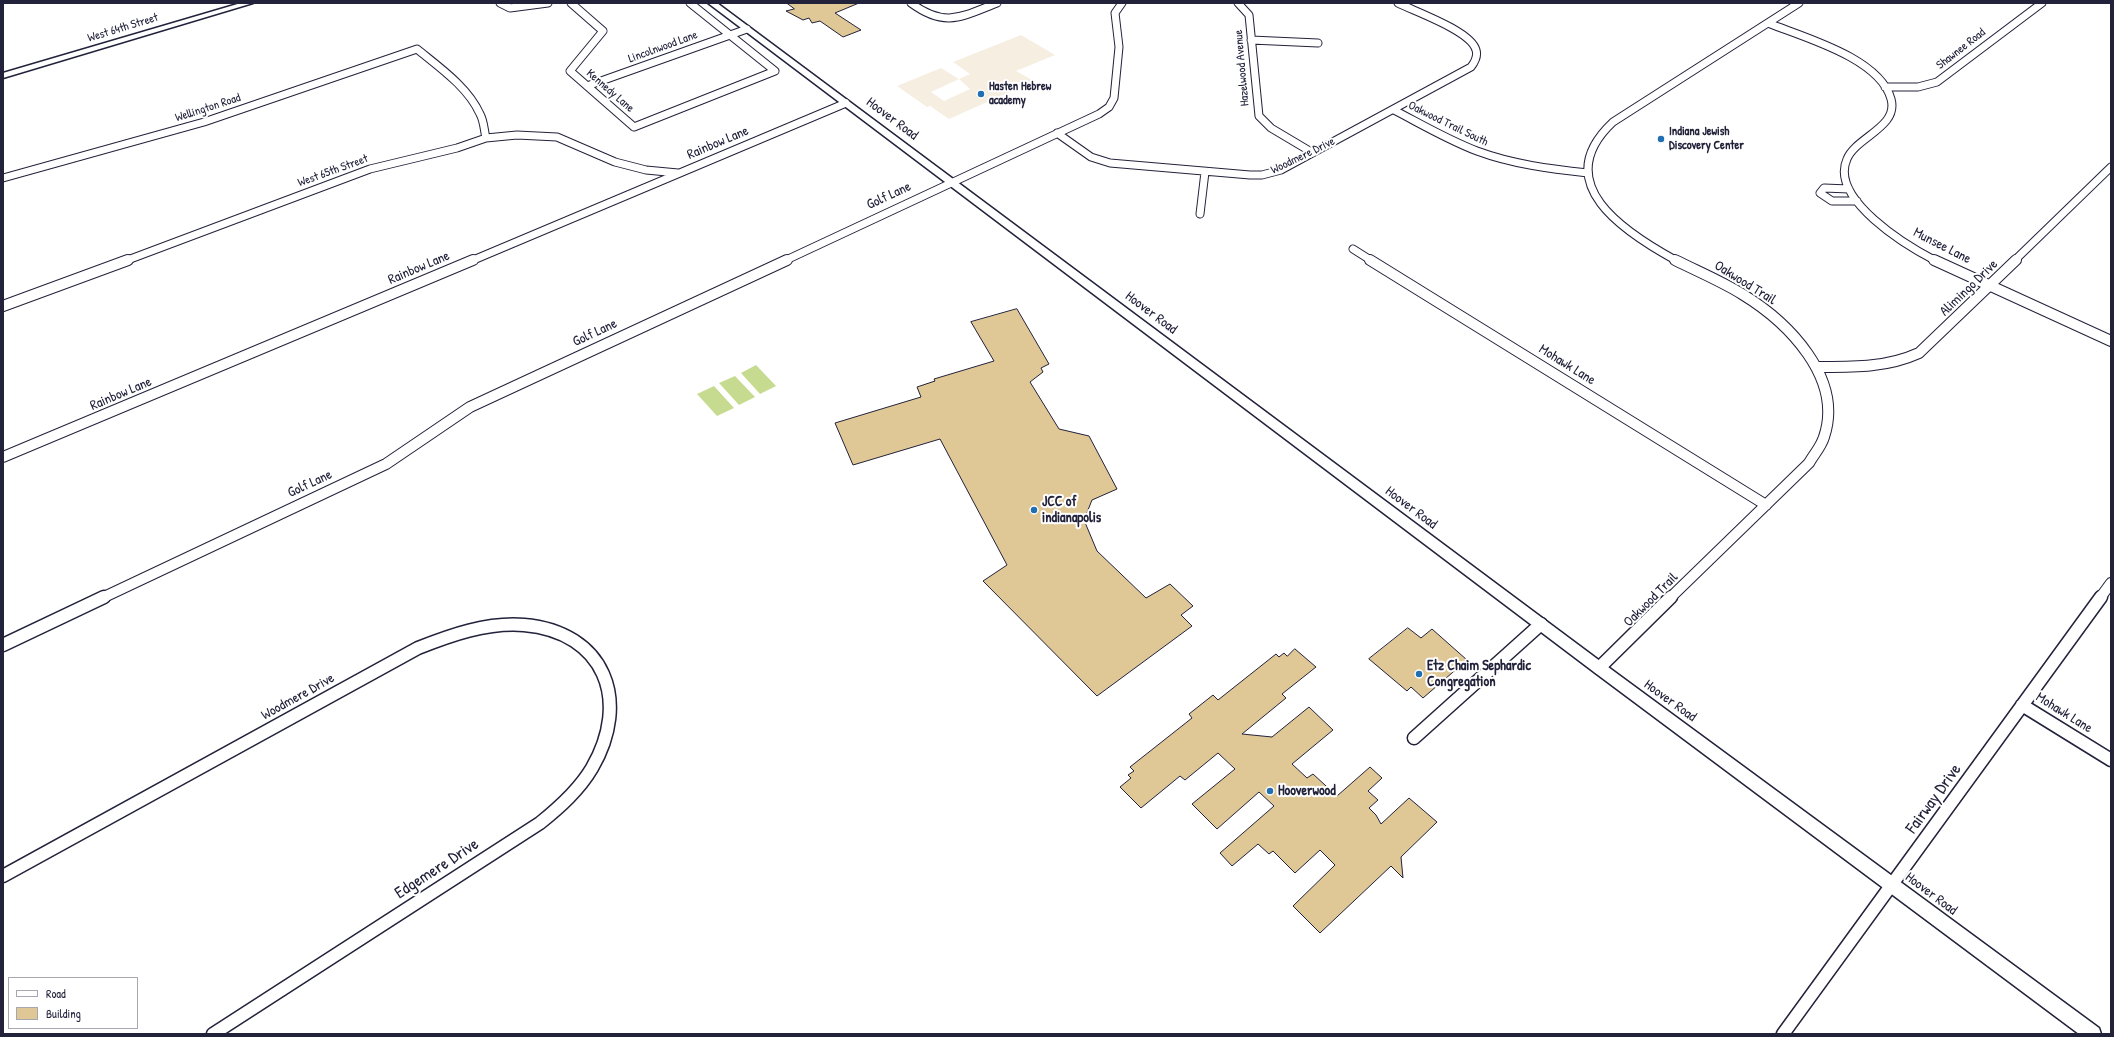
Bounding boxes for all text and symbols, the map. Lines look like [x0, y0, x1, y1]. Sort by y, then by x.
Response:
street label: West 64th Street [86, 10, 160, 46]
street label: Shawnee Road [1934, 25, 1988, 73]
street label: Lincolnwood Lane [626, 28, 700, 66]
street label: Hazelwood Avenue [1231, 29, 1253, 107]
street label: Kennedy Lane [583, 66, 637, 116]
place label: Hasten Hebrew academy [989, 80, 1051, 108]
marker: Hasten Hebrew academy [976, 89, 986, 99]
street label: Wellington Road [174, 91, 242, 125]
street label: Hoover Road [863, 94, 921, 144]
street label: Oakwood Trail South [1406, 98, 1490, 150]
street label: Rainbow Lane [685, 123, 751, 163]
place label: Indiana Jewish Discovery Center [1669, 125, 1744, 153]
street label: Woodmere Drive [1269, 134, 1337, 178]
marker: Indiana Jewish Discovery Center [1656, 134, 1666, 144]
street label: West 65th Street [296, 152, 370, 190]
street label: Golf Lane [864, 178, 914, 214]
street label: Munsee Lane [1910, 224, 1974, 268]
street label: Rainbow Lane [386, 248, 452, 288]
street label: Alimingo Drive [1937, 256, 2001, 320]
street label: Oakwood Trail [1711, 257, 1779, 309]
street label: Hoover Road [1122, 288, 1180, 338]
street label: Golf Lane [570, 315, 620, 351]
street label: Mohawk Lane [1536, 341, 1598, 389]
street label: Rainbow Lane [88, 374, 154, 414]
street label: Golf Lane [285, 466, 335, 502]
street label: Hoover Road [1382, 483, 1440, 533]
place label: JCC of indianapolis [1042, 494, 1101, 526]
marker: JCC of indianapolis [1029, 505, 1039, 515]
street label: Oakwood Trail [1620, 569, 1682, 631]
place label: Etz Chaim Sephardic Congregation [1427, 658, 1531, 690]
marker: Etz Chaim Sephardic Congregation [1414, 669, 1424, 679]
street label: Woodmere Drive [259, 670, 337, 724]
street label: Hoover Road [1641, 676, 1699, 726]
street label: Mohawk Lane [2033, 689, 2095, 737]
street label: Fairway Drive [1902, 760, 1966, 838]
place label: Hooverwood [1278, 783, 1336, 799]
marker: Hooverwood [1265, 786, 1275, 796]
street label: Edgemere Drive [391, 834, 483, 904]
street label: Hoover Road [1902, 869, 1960, 919]
legend [8, 977, 138, 1029]
text: Road [46, 985, 66, 1002]
text: Building [46, 1005, 81, 1022]

